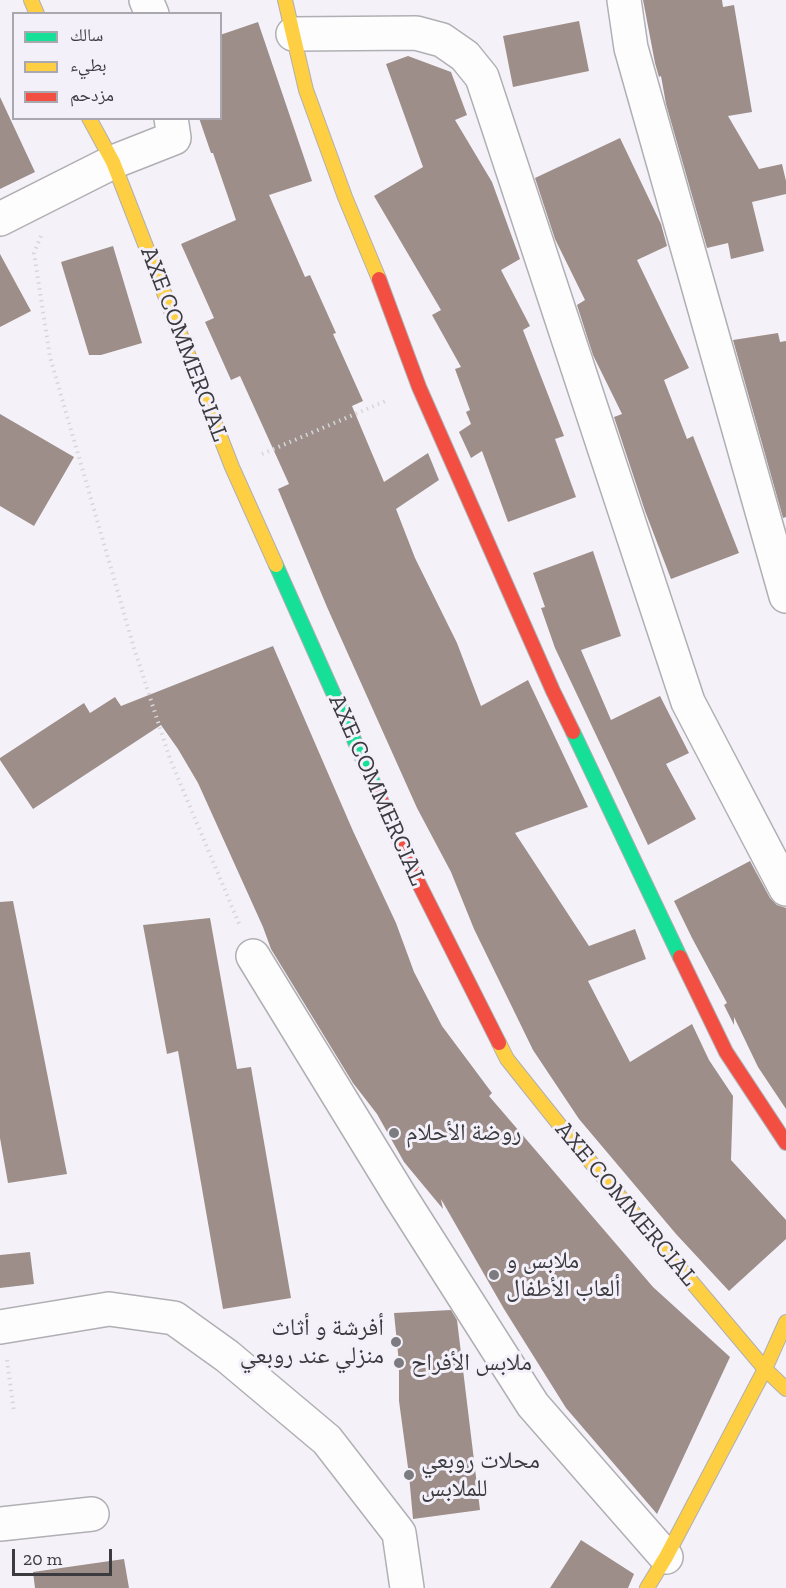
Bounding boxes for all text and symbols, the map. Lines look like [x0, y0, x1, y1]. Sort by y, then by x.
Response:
legend [12, 12, 222, 120]
text: سالك [70, 24, 103, 46]
text: بطيء [70, 54, 107, 76]
text: مزدحم [70, 84, 114, 106]
street label: AXE COMMERCIAL [134, 243, 234, 445]
street label: AXE COMMERCIAL [322, 690, 432, 890]
street label: AXE COMMERCIAL [549, 1116, 703, 1292]
place label: روضة الأحلام [406, 1119, 521, 1147]
marker: روضة الأحلام [387, 1126, 401, 1140]
place label: ملابس و ألعاب الأطفال [506, 1247, 620, 1303]
marker: ملابس و ألعاب الأطفال [487, 1268, 501, 1282]
place label: أفرشة و أثاث منزلي عند روبعي [240, 1314, 384, 1370]
marker: أفرشة و أثاث منزلي عند روبعي [389, 1335, 403, 1349]
place label: ملابس الأفراح [411, 1349, 532, 1377]
marker: ملابس الأفراح [392, 1356, 406, 1370]
place label: محلات روبعي للملابس [421, 1447, 540, 1503]
marker: محلات روبعي للملابس [402, 1468, 416, 1482]
scale bar [15, 1537, 116, 1575]
text: 20 m [23, 1548, 62, 1570]

